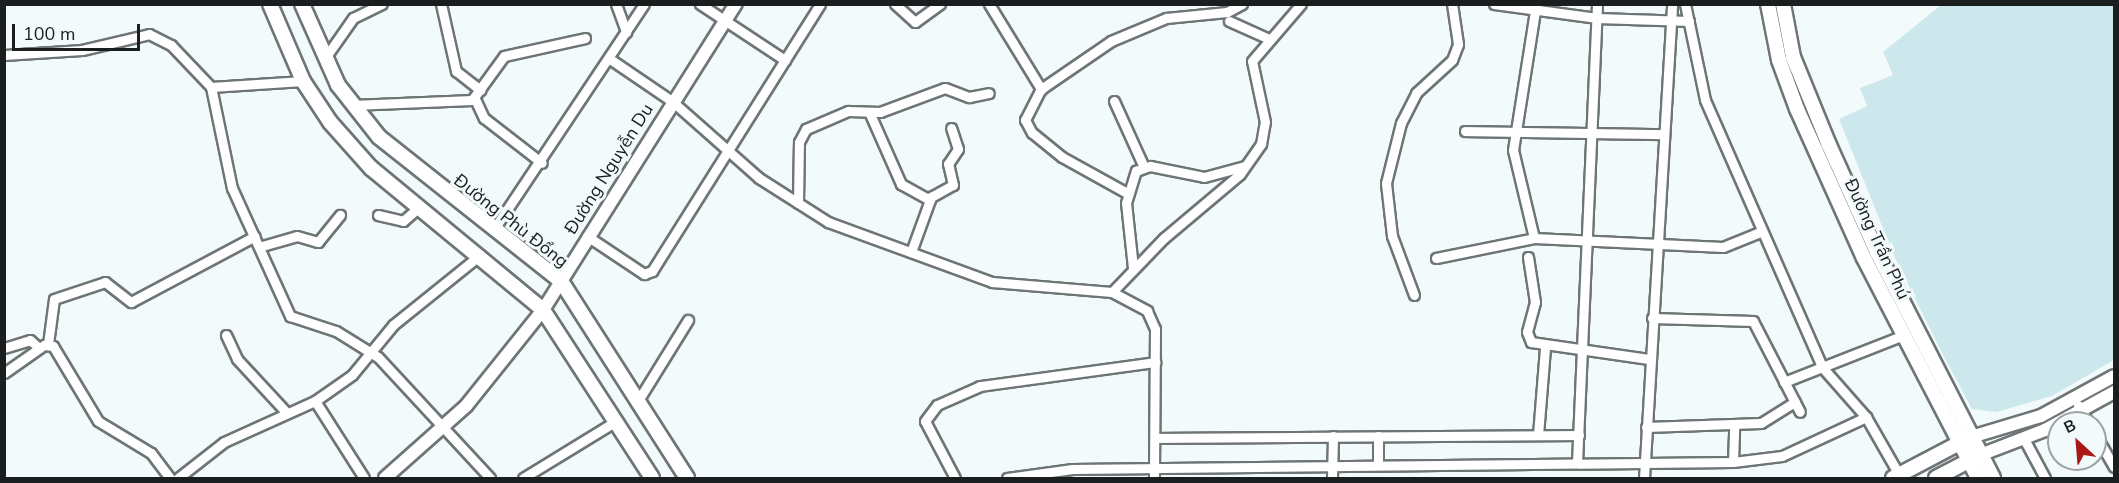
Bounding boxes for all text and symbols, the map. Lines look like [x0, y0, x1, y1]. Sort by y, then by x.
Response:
scale bar [15, 12, 142, 50]
text: 100 m [23, 22, 75, 46]
street label: Đường Nguyễn Du [560, 100, 658, 238]
street label: Đường Phù Đổng [449, 170, 573, 272]
street label: Đường Trần Phú [1840, 175, 1914, 303]
north arrow [2047, 411, 2107, 471]
text: B [2060, 414, 2080, 439]

